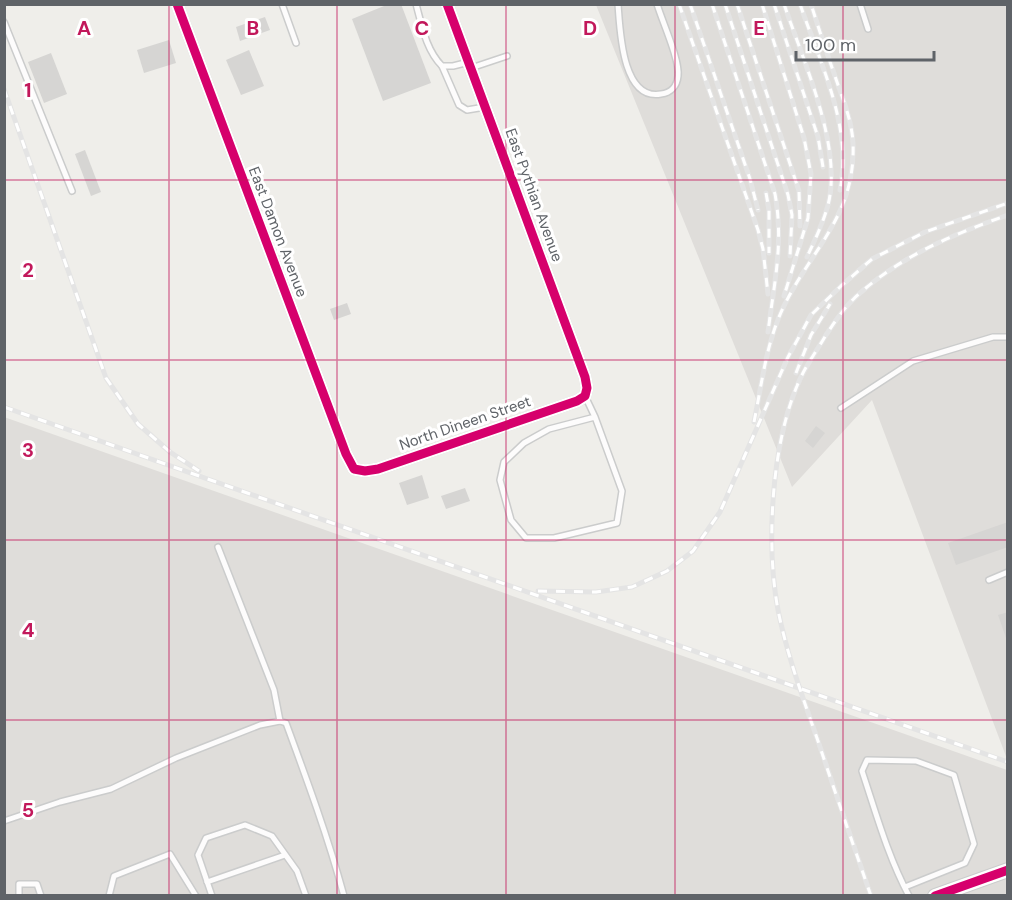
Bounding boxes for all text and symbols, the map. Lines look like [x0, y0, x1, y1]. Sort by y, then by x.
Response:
text: A [77, 15, 91, 41]
text: B [247, 15, 259, 41]
text: C [415, 15, 429, 41]
text: D [583, 15, 597, 41]
text: E [753, 15, 765, 41]
scale bar [796, 24, 934, 62]
text: 100 m [805, 33, 856, 57]
text: 1 [24, 77, 32, 103]
street label: East Pythian Avenue [501, 126, 567, 264]
street label: East Damon Avenue [244, 164, 312, 300]
text: 2 [22, 257, 34, 283]
street label: North Dineen Street [397, 391, 534, 455]
text: 3 [22, 437, 34, 463]
text: 4 [22, 617, 35, 643]
text: 5 [22, 797, 34, 823]

